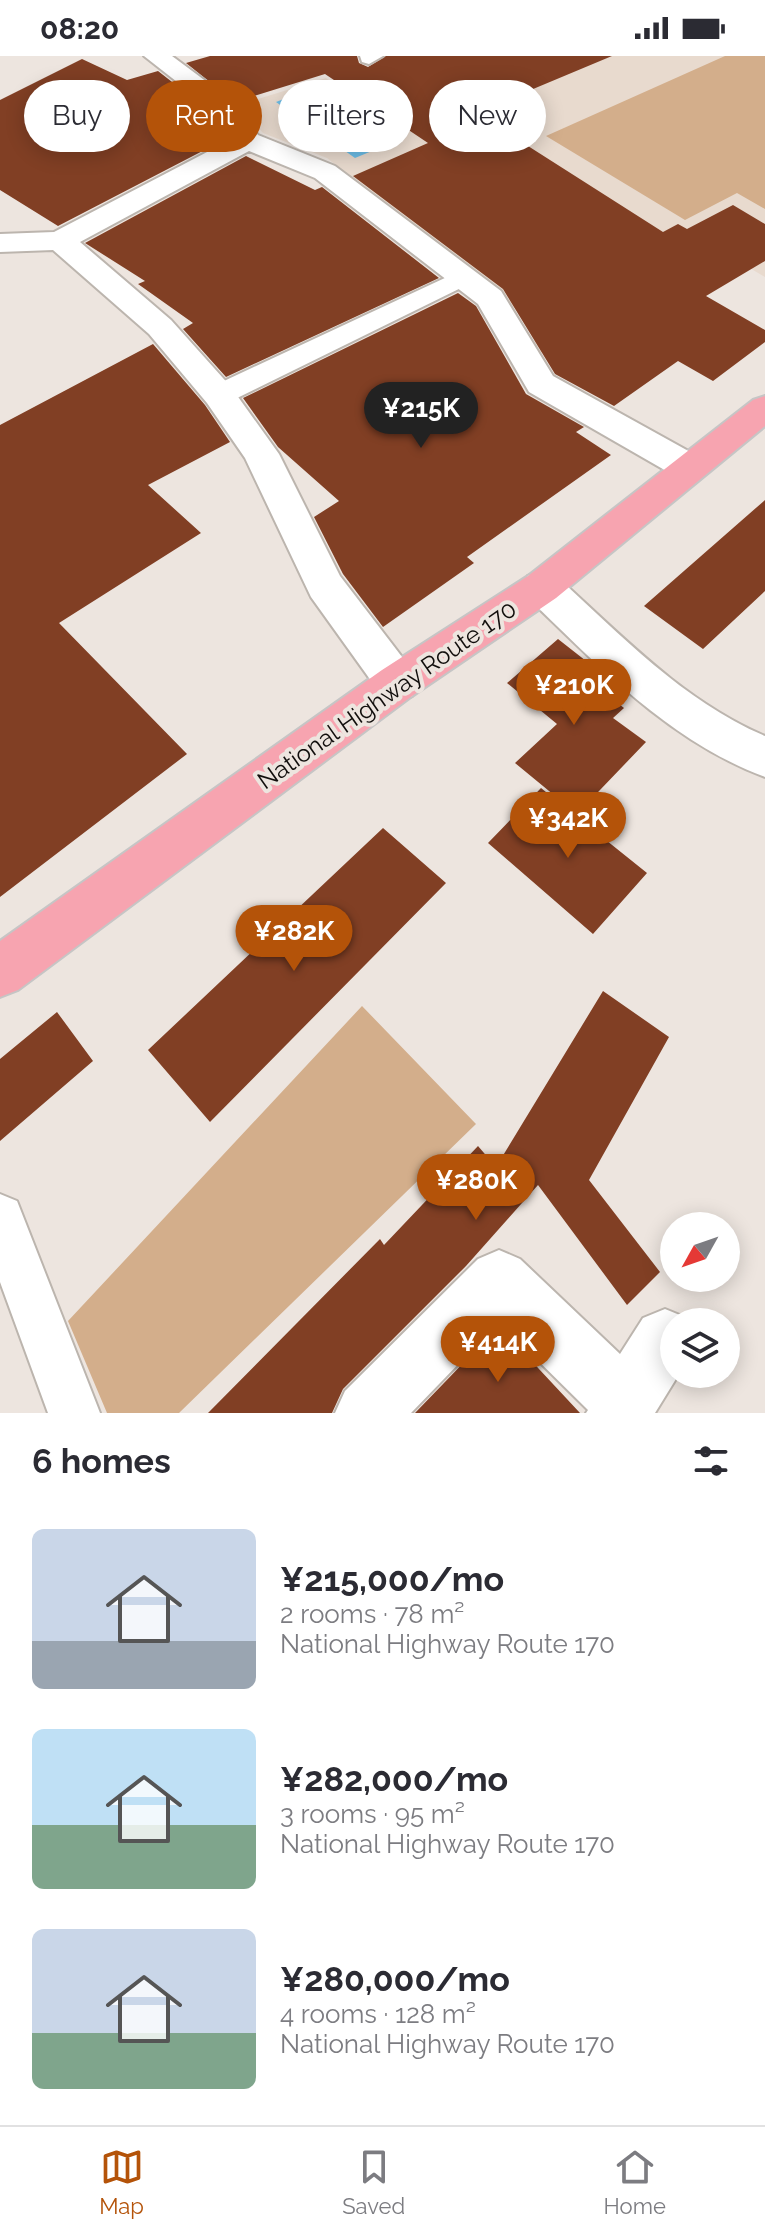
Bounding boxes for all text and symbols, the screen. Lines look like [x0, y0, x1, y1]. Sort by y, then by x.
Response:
text: 08:20 [40, 11, 119, 46]
chip: Buy [24, 80, 130, 152]
chip: Rent [146, 80, 262, 152]
chip: Filters [278, 80, 413, 152]
chip: New [429, 80, 546, 152]
pin: ¥215K [365, 382, 477, 450]
text: ¥215K [382, 393, 460, 423]
street label: National Highway Route 170 [252, 594, 522, 795]
pin: ¥210K [518, 659, 630, 727]
text: ¥210K [534, 670, 614, 700]
pin: ¥342K [512, 792, 624, 860]
text: ¥342K [528, 803, 608, 833]
pin: ¥282K [238, 905, 350, 973]
text: ¥282K [254, 916, 334, 946]
pin: ¥280K [420, 1154, 532, 1222]
text: ¥280K [435, 1165, 517, 1195]
north arrow [660, 1212, 740, 1292]
map controls [660, 1212, 740, 1388]
button: layers [660, 1308, 740, 1388]
pin: ¥414K [442, 1316, 554, 1384]
text: ¥414K [459, 1327, 537, 1357]
icon: filters [689, 1439, 733, 1483]
text: 6 homes [32, 1441, 171, 1481]
text: ¥215,000/mo [280, 1559, 504, 1599]
icon: home [96, 1561, 192, 1657]
text: 2 rooms · 78 m² [280, 1599, 464, 1629]
text: National Highway Route 170 [280, 1629, 615, 1659]
text: ¥282,000/mo [280, 1759, 508, 1799]
icon: home [96, 1761, 192, 1857]
text: 3 rooms · 95 m² [280, 1799, 465, 1829]
text: National Highway Route 170 [280, 1829, 615, 1859]
text: ¥280,000/mo [280, 1959, 510, 1999]
icon: home [96, 1961, 192, 2057]
text: 4 rooms · 128 m² [280, 1999, 476, 2029]
text: National Highway Route 170 [280, 2029, 615, 2059]
tab: Map [99, 2145, 144, 2219]
tab: Saved [342, 2145, 405, 2219]
tab: Home [604, 2145, 666, 2219]

